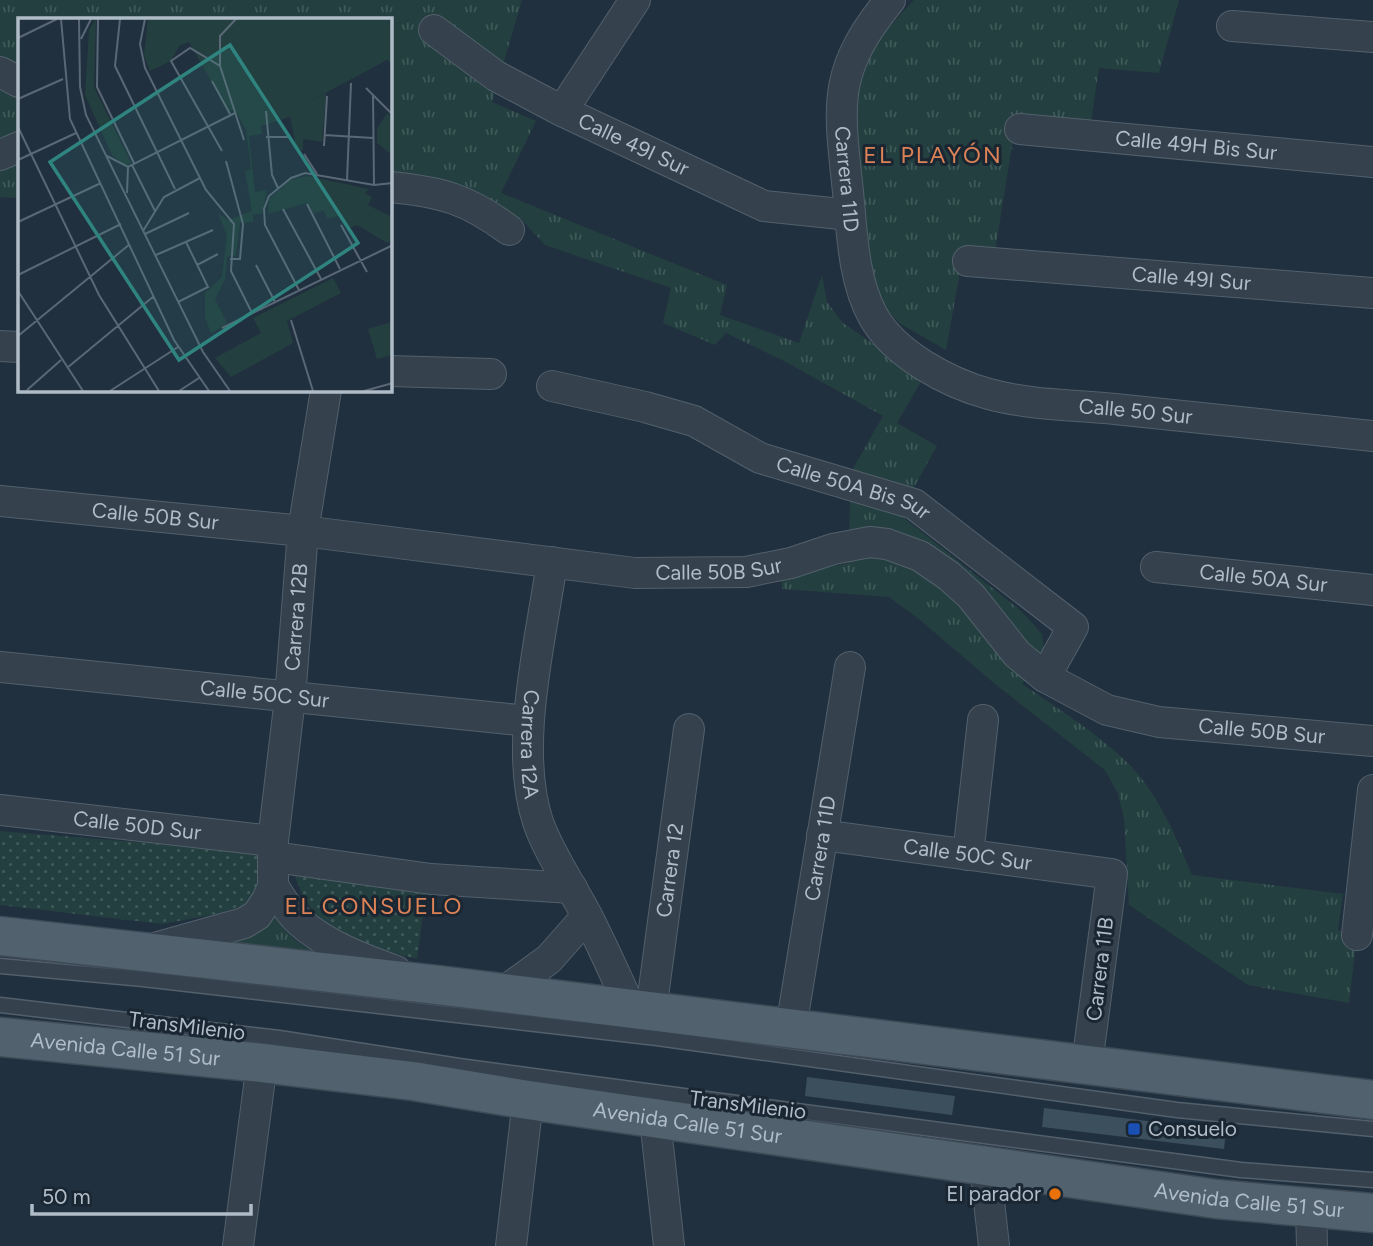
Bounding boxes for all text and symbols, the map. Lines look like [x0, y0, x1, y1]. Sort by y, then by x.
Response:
inset map [18, 18, 392, 392]
street label: Calle 49I Sur [574, 108, 693, 181]
street label: Carrera 11D [830, 125, 865, 233]
street label: Calle 49H Bis Sur [1114, 125, 1278, 165]
district label: EL PLAYÓN [863, 141, 1003, 169]
street label: Calle 49I Sur [1131, 261, 1252, 295]
street label: Calle 50 Sur [1078, 393, 1194, 429]
street label: Calle 50A Bis Sur [773, 451, 936, 524]
street label: Calle 50B Sur [91, 497, 220, 535]
street label: Calle 50B Sur [655, 552, 784, 585]
street label: Calle 50A Sur [1198, 559, 1329, 597]
street label: Carrera 12B [279, 562, 312, 672]
street label: Calle 50C Sur [199, 675, 330, 713]
street label: Carrera 12A [516, 689, 545, 800]
street label: Calle 50B Sur [1197, 713, 1326, 749]
street label: Carrera 11D [799, 794, 841, 903]
street label: Calle 50D Sur [72, 805, 203, 845]
street label: Carrera 12 [651, 821, 688, 919]
street label: Calle 50C Sur [902, 833, 1034, 875]
district label: EL CONSUELO [285, 892, 463, 920]
street label: Carrera 11B [1081, 915, 1118, 1022]
street label: TransMilenio [127, 1006, 247, 1045]
street label: Avenida Calle 51 Sur [29, 1027, 221, 1071]
street label: TransMilenio [688, 1085, 808, 1124]
street label: Avenida Calle 51 Sur [591, 1097, 784, 1148]
place label: Consuelo [1148, 1116, 1237, 1141]
marker: Consuelo [1126, 1121, 1142, 1137]
scale bar [32, 1172, 250, 1216]
street label: Avenida Calle 51 Sur [1153, 1177, 1345, 1222]
place label: El parador [946, 1181, 1041, 1206]
text: 50 m [42, 1184, 91, 1209]
marker: El parador [1047, 1186, 1063, 1202]

